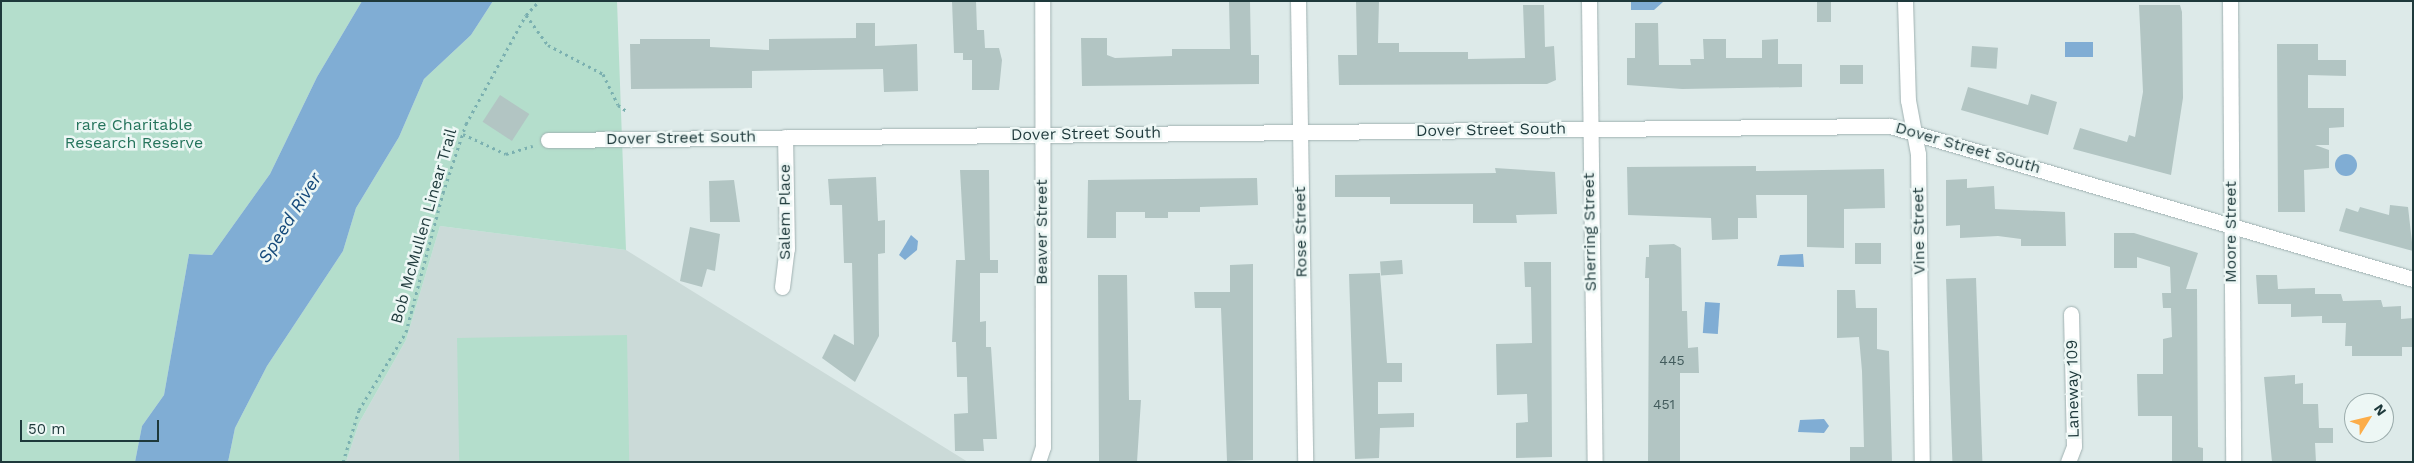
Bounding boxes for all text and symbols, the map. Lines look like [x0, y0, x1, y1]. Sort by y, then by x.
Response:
park label: rare Charitable Research Reserve [65, 115, 203, 153]
street label: Dover Street South [1893, 118, 2043, 178]
street label: Dover Street South [1416, 119, 1566, 141]
street label: Dover Street South [1011, 123, 1161, 145]
street label: Bob McMullen Linear Trail [387, 126, 461, 326]
street label: Dover Street South [606, 127, 756, 149]
street label: Salem Place [775, 164, 795, 260]
water label: Speed River [254, 169, 326, 267]
street label: Sherring Street [1579, 172, 1601, 292]
street label: Beaver Street [1032, 179, 1052, 285]
street label: Moore Street [2221, 181, 2241, 283]
street label: Rose Street [1291, 186, 1311, 278]
street label: Vine Street [1909, 187, 1929, 275]
street label: Laneway 109 [2063, 339, 2083, 439]
house number: 445 [1659, 352, 1685, 368]
north arrow [2344, 393, 2394, 443]
house number: 451 [1653, 396, 1675, 412]
text: N [2371, 401, 2390, 419]
scale bar [22, 410, 161, 442]
text: 50 m [28, 420, 65, 438]

